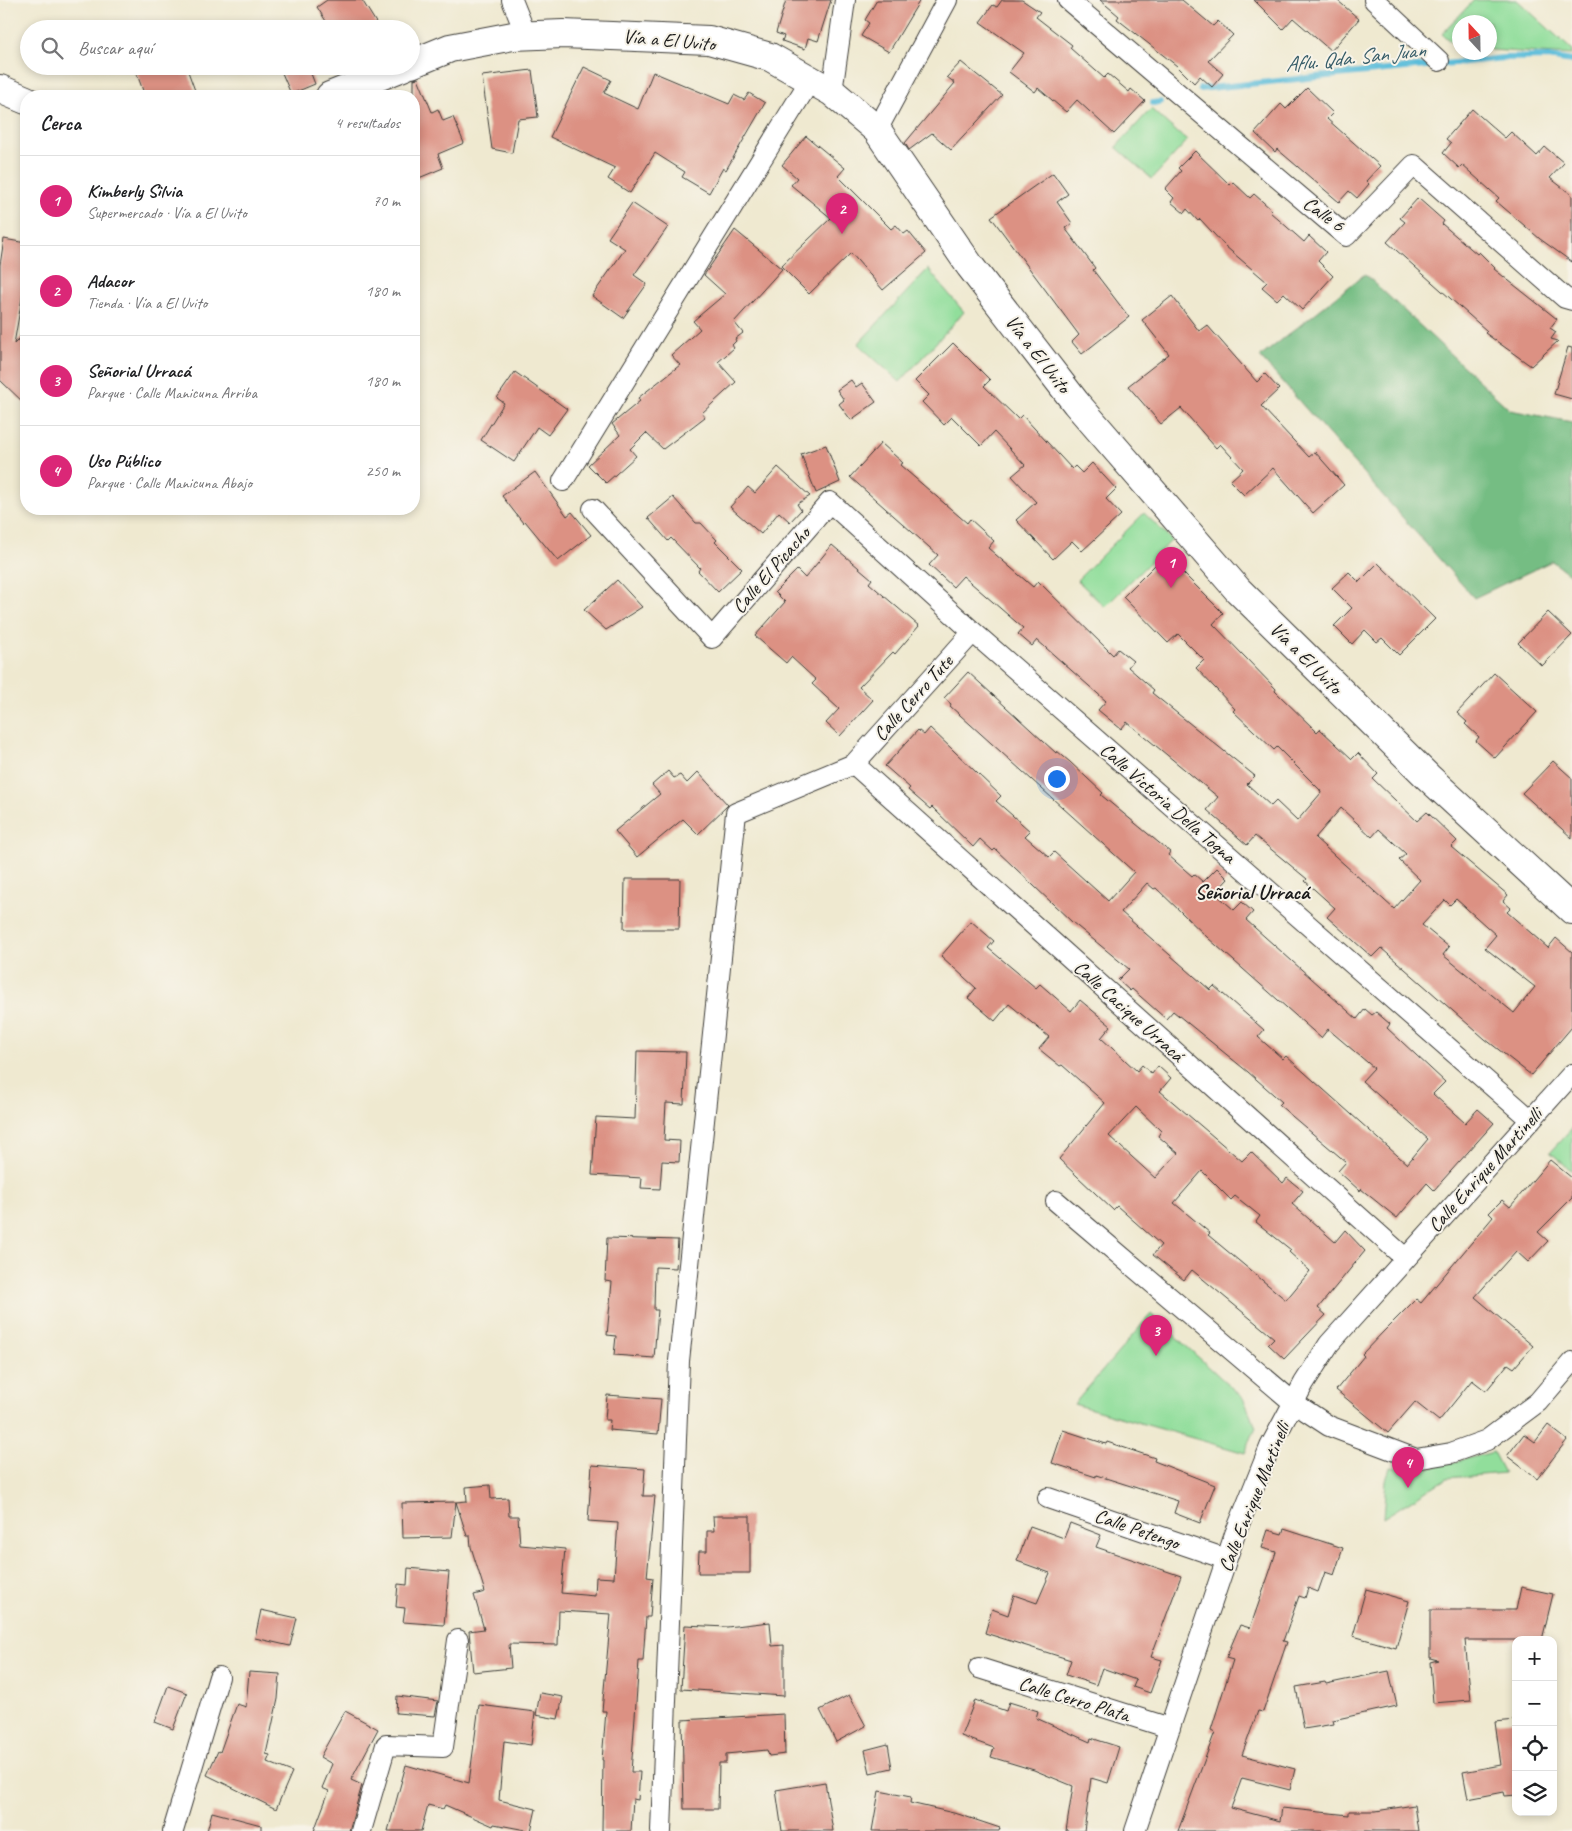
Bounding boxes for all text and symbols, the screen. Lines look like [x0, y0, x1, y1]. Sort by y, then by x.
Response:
north arrow [1452, 15, 1497, 60]
search box [20, 20, 420, 75]
street label: Vía a El Uvito [622, 24, 718, 57]
icon: search [38, 34, 66, 62]
text: Buscar aquí [78, 36, 152, 60]
water label: Aflu. Qda. San Juan [1284, 37, 1428, 77]
text: Cerca [40, 110, 81, 136]
text: 4 resultados [335, 113, 400, 133]
text: Kimberly Silvia [87, 179, 182, 203]
text: 1 [52, 191, 60, 211]
text: 70 m [373, 191, 400, 211]
street label: Calle 6 [1298, 191, 1350, 238]
pin: 2 [826, 193, 858, 234]
text: Supermercado · Vía a El Uvito [87, 203, 247, 223]
text: Adacor [87, 269, 133, 293]
text: 2 [52, 281, 60, 301]
text: 180 m [366, 281, 400, 301]
text: Tienda · Vía a El Uvito [87, 293, 207, 313]
street label: Vía a El Uvito [1000, 310, 1078, 400]
text: Señorial Urracá [87, 359, 191, 383]
text: 3 [52, 371, 60, 391]
text: 180 m [366, 371, 400, 391]
text: Parque · Calle Manicuna Arriba [87, 383, 257, 403]
text: Uso Público [87, 449, 160, 473]
text: 4 [52, 461, 60, 481]
text: 250 m [366, 461, 400, 481]
text: Parque · Calle Manicuna Abajo [87, 473, 252, 493]
street label: Calle El Picacho [726, 520, 817, 619]
pin: 1 [1155, 547, 1187, 588]
street label: Vía a El Uvito [1264, 616, 1349, 701]
street label: Calle Cerro Tute [868, 649, 959, 746]
street label: Calle Victoria Della Togna [1095, 737, 1242, 870]
your location [1044, 766, 1070, 792]
district label: Señorial Urracá [1195, 879, 1311, 905]
street label: Calle Cacique Urracá [1069, 955, 1191, 1069]
street label: Calle Enrique Martinelli [1422, 1101, 1549, 1238]
pin: 3 [1140, 1315, 1172, 1356]
street label: Calle Enrique Martinelli [1213, 1416, 1296, 1576]
pin: 4 [1392, 1447, 1424, 1488]
street label: Calle Petengo [1091, 1503, 1185, 1556]
map controls [1512, 1636, 1557, 1816]
button: + [1512, 1636, 1557, 1681]
street label: Calle Cerro Plata [1016, 1670, 1134, 1728]
button: − [1512, 1681, 1557, 1726]
button: locate [1512, 1726, 1557, 1771]
button: layers [1512, 1771, 1557, 1816]

